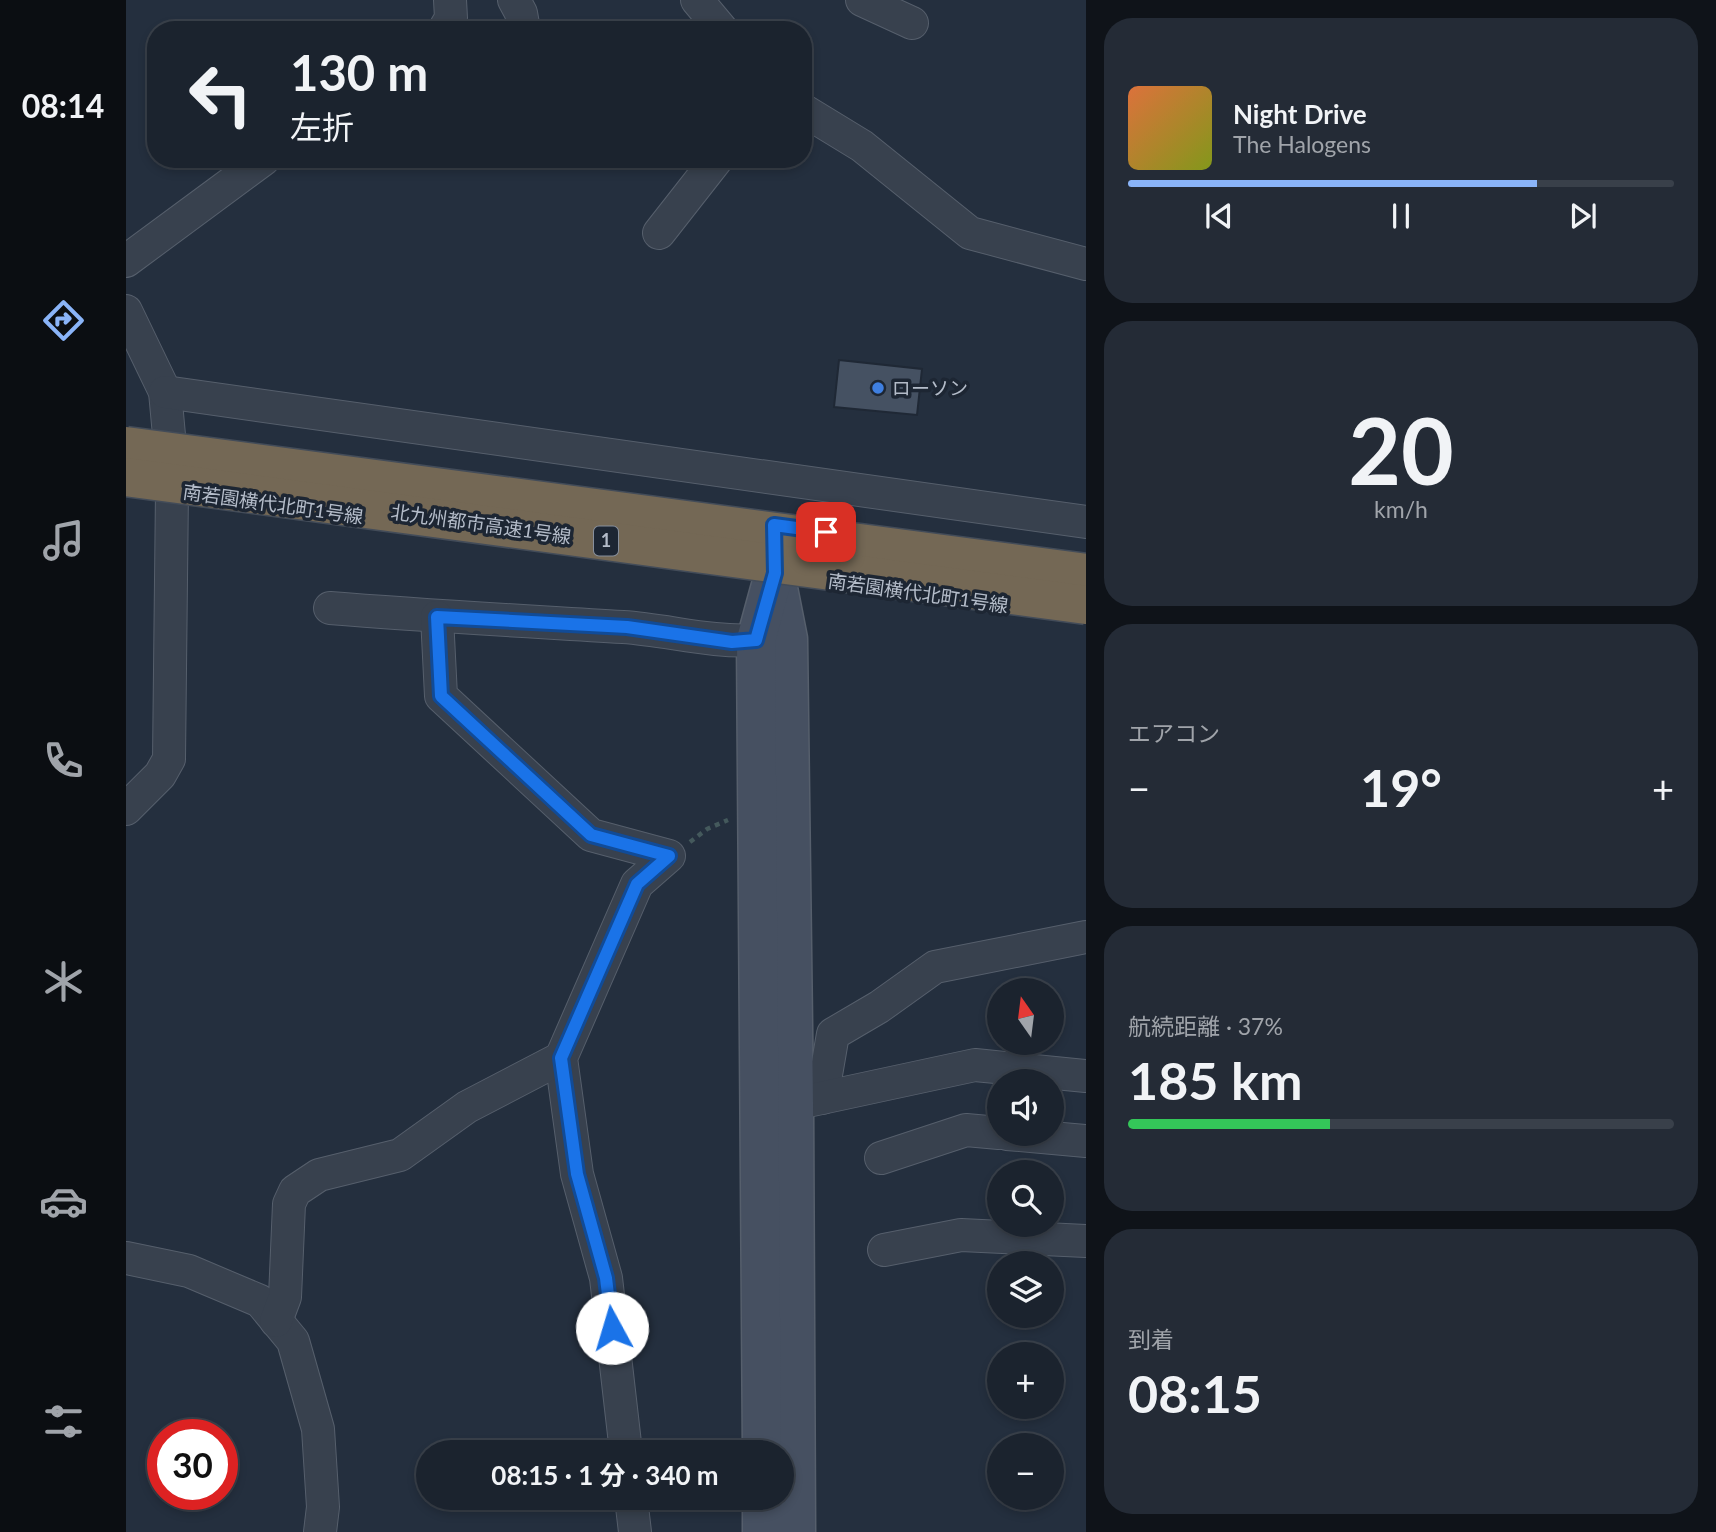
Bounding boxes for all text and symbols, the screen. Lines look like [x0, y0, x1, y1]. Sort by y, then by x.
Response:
text: 130 m [290, 43, 428, 101]
icon: left [175, 49, 266, 140]
text: 08:14 [22, 86, 104, 125]
text: Night Drive [1233, 98, 1367, 130]
text: 左折 [290, 107, 354, 146]
text: The Halogens [1233, 130, 1371, 158]
icon: previous [1200, 197, 1238, 235]
icon: pause [1382, 197, 1420, 235]
icon: next [1564, 197, 1602, 235]
icon: directions [39, 296, 88, 345]
place label: ローソン [892, 376, 968, 399]
marker: ローソン [870, 380, 886, 396]
text: 20 [1348, 395, 1454, 504]
street label: 南若園横代北町1号線 [181, 479, 365, 528]
text: km/h [1374, 495, 1428, 523]
street label: 北九州都市高速1号線 [389, 499, 573, 548]
pin [796, 502, 856, 562]
icon: arrive [807, 513, 845, 551]
icon: music [39, 516, 88, 565]
road number: 1 [594, 526, 618, 556]
street label: 南若園横代北町1号線 [826, 568, 1010, 617]
text: エアコン [1128, 719, 1220, 747]
icon: phone [39, 736, 88, 785]
text: 19° [1360, 756, 1442, 818]
text: − [1128, 765, 1150, 811]
text: + [1652, 765, 1674, 811]
icon: climate [39, 957, 88, 1006]
north arrow [987, 978, 1064, 1055]
map controls [987, 978, 1064, 1510]
text: 航続距離 · 37% [1128, 1012, 1283, 1040]
text: 185 km [1128, 1049, 1302, 1111]
button: sound [987, 1069, 1064, 1146]
button: search [987, 1160, 1064, 1237]
icon: car [39, 1177, 88, 1226]
button: layers [987, 1251, 1064, 1328]
position arrow [575, 1291, 649, 1365]
text: 到着 [1128, 1325, 1174, 1353]
button: + [987, 1342, 1064, 1419]
text: 08:15 [1128, 1362, 1262, 1424]
icon: filters [39, 1397, 88, 1446]
speed limit sign: 30 [147, 1419, 238, 1510]
button: − [987, 1433, 1064, 1510]
text: 08:15 · 1 分 · 340 m [491, 1459, 719, 1491]

